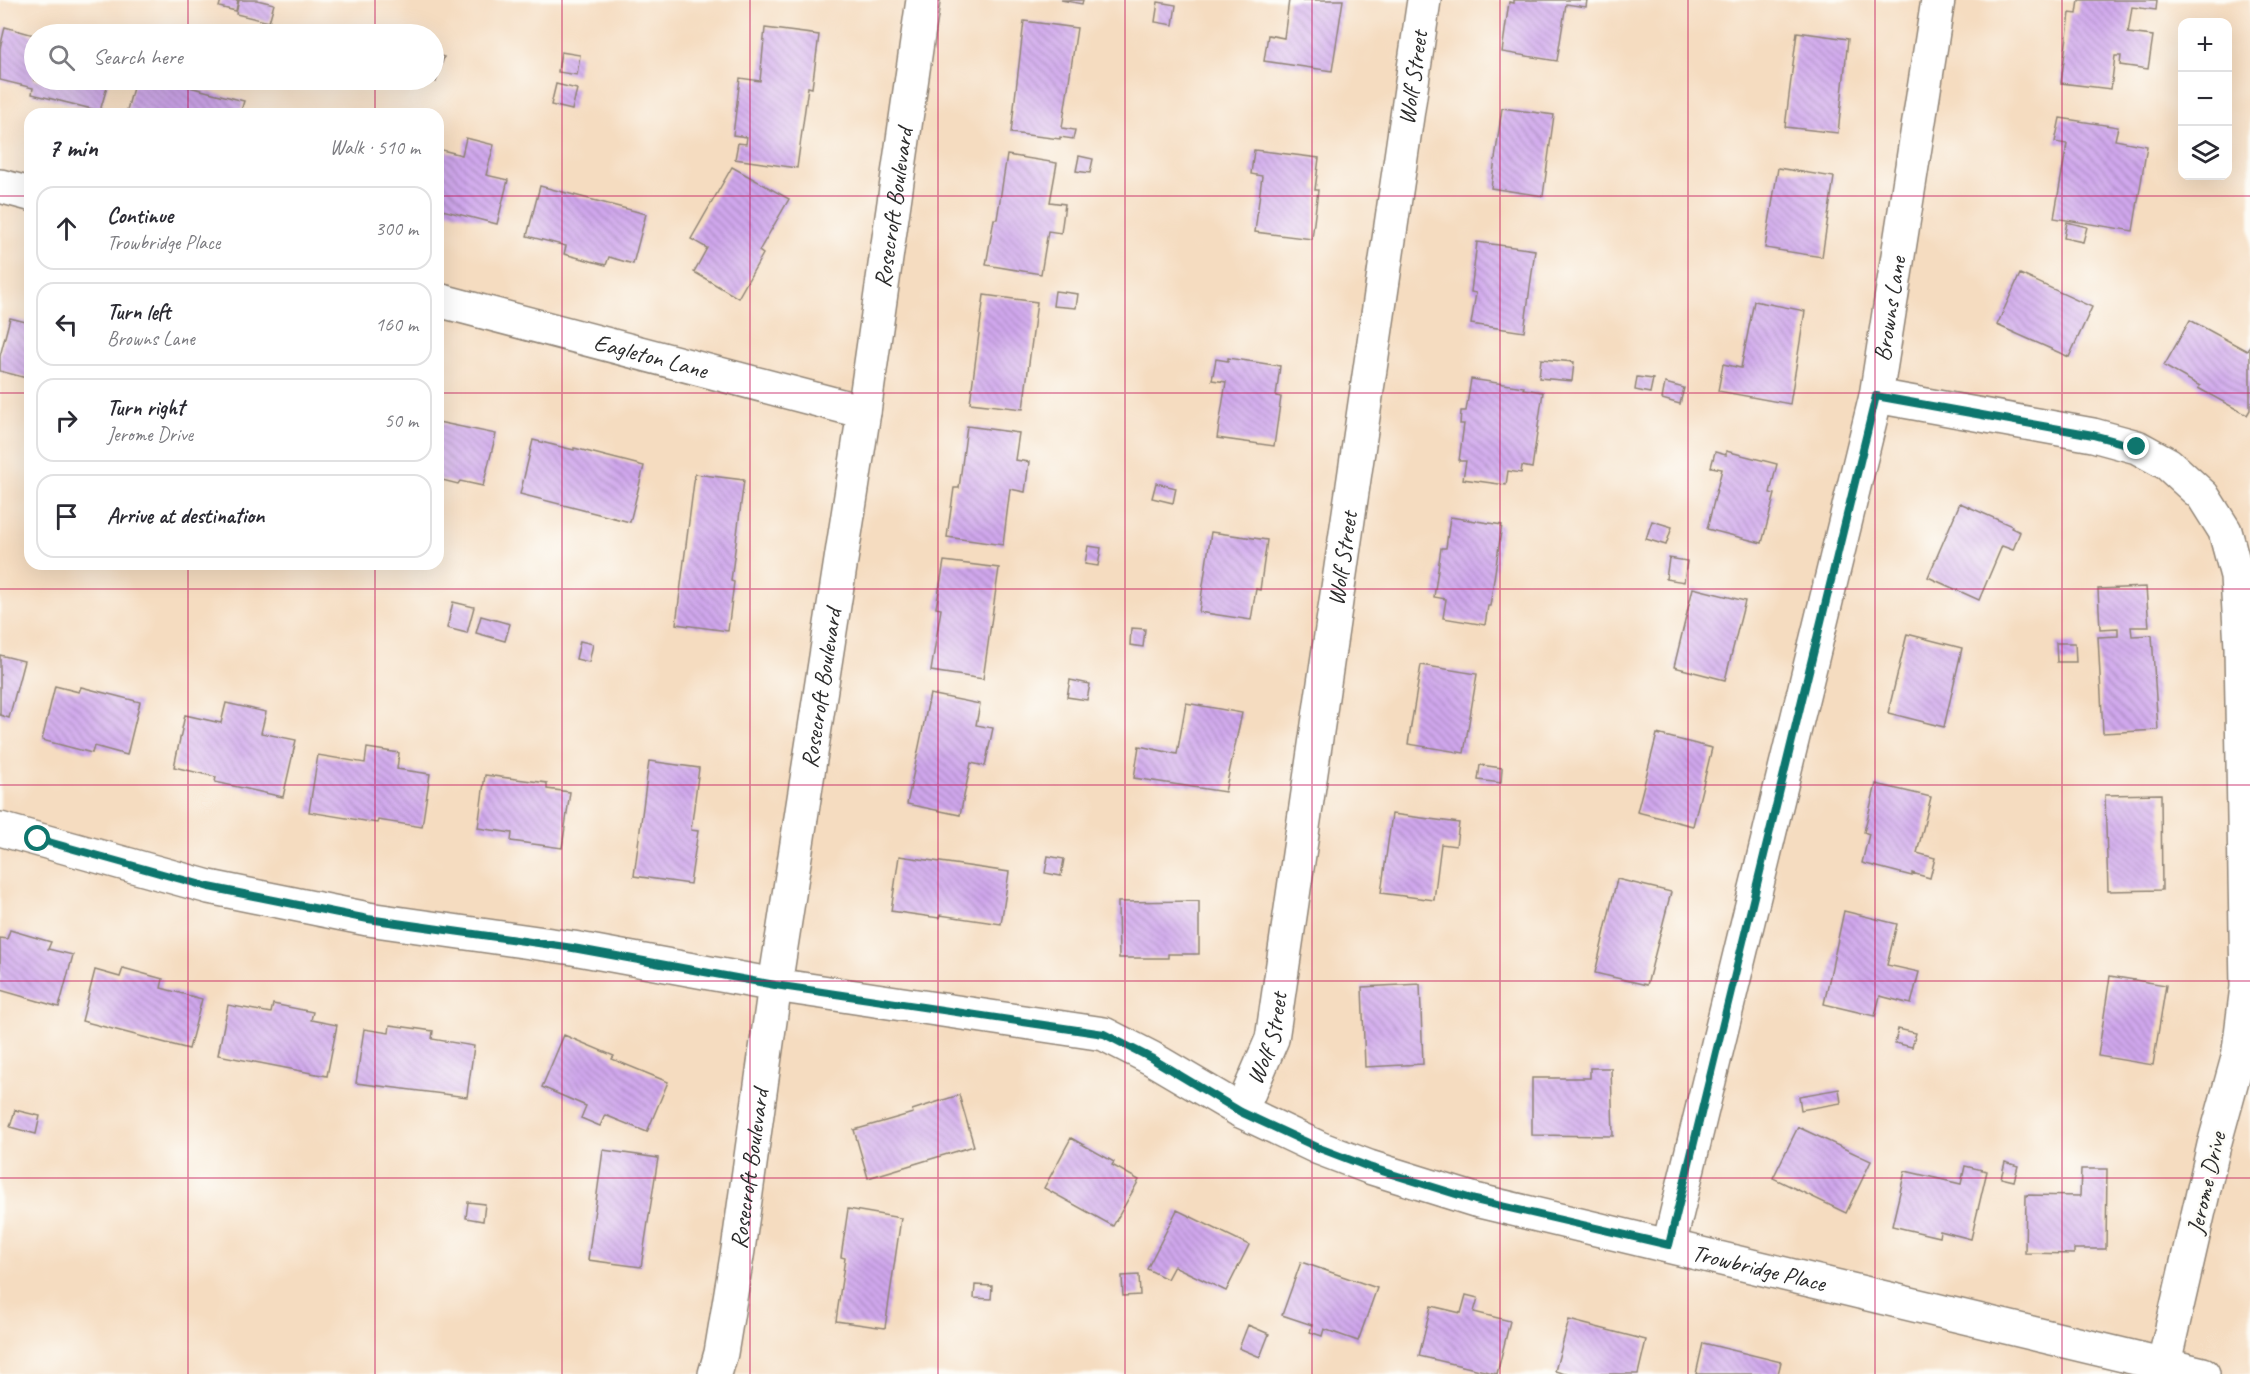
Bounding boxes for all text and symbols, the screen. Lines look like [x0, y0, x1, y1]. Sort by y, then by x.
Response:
map controls [2178, 18, 2232, 180]
button: + [2178, 18, 2232, 72]
search box [24, 24, 444, 90]
street label: Wolf Street [1391, 27, 1435, 127]
icon: search [45, 41, 78, 74]
text: Search here [93, 43, 183, 71]
button: − [2178, 72, 2232, 126]
street label: Rosecroft Boulevard [867, 123, 920, 289]
button: layers [2178, 126, 2232, 180]
text: 7 min [48, 131, 98, 164]
text: Walk · 510 m [330, 135, 420, 160]
text: Continue [107, 202, 173, 230]
icon: ahead [50, 212, 83, 245]
text: 300 m [375, 216, 418, 241]
text: Trowbridge Place [107, 230, 220, 255]
street label: Browns Lane [1867, 252, 1913, 363]
text: Turn left [107, 298, 171, 326]
icon: left [50, 308, 83, 341]
text: 160 m [375, 312, 418, 337]
text: Browns Lane [107, 326, 195, 351]
street label: Eagleton Lane [591, 327, 713, 386]
text: Turn right [107, 394, 184, 422]
icon: right [50, 404, 83, 437]
text: 50 m [384, 408, 418, 433]
text: Jerome Drive [107, 422, 193, 447]
route end [2123, 433, 2149, 459]
icon: arrive [50, 500, 83, 533]
text: Arrive at destination [107, 502, 264, 530]
street label: Wolf Street [1321, 508, 1364, 607]
street label: Rosecroft Boulevard [794, 603, 849, 770]
route start [24, 825, 50, 851]
street label: Wolf Street [1239, 988, 1294, 1089]
street label: Rosecroft Boulevard [723, 1084, 776, 1251]
street label: Jerome Drive [2180, 1127, 2233, 1238]
street label: Trowbridge Place [1689, 1237, 1831, 1299]

